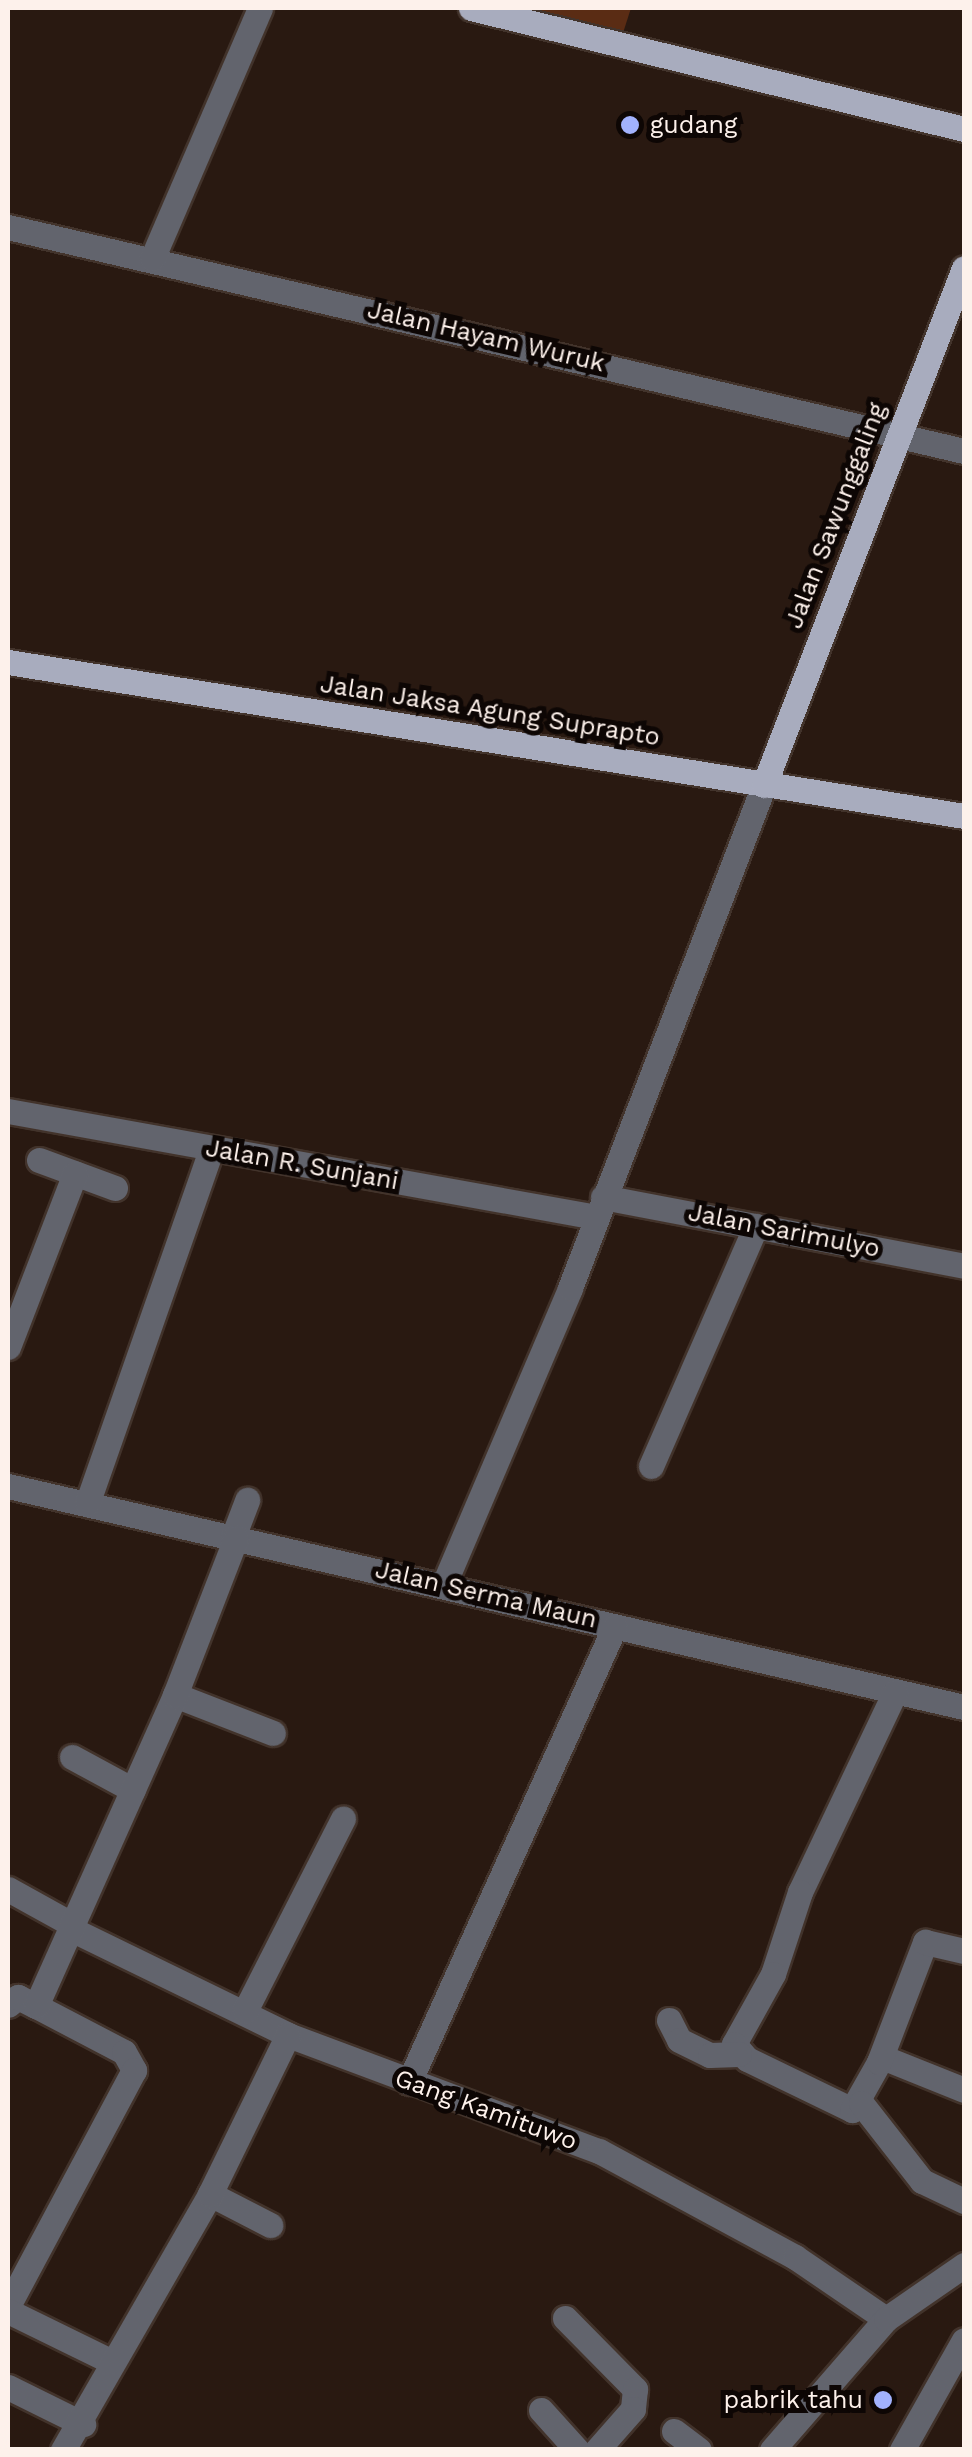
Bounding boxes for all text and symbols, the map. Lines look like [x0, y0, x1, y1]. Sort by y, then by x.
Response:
place label: gudang [650, 110, 737, 140]
marker: gudang [619, 114, 641, 136]
street label: Jalan Hayam Wuruk [364, 295, 608, 379]
street label: Jalan Sawunggaling [779, 399, 893, 633]
street label: Jalan Jaksa Agung Suprapto [317, 669, 663, 753]
street label: Jalan R. Sunjani [203, 1133, 401, 1197]
street label: Jalan Sarimulyo [686, 1198, 882, 1264]
street label: Jalan Serma Maun [372, 1555, 600, 1635]
street label: Gang Kamituwo [391, 2063, 581, 2157]
place label: pabrik tahu [722, 2385, 863, 2415]
marker: pabrik tahu [872, 2389, 894, 2411]

